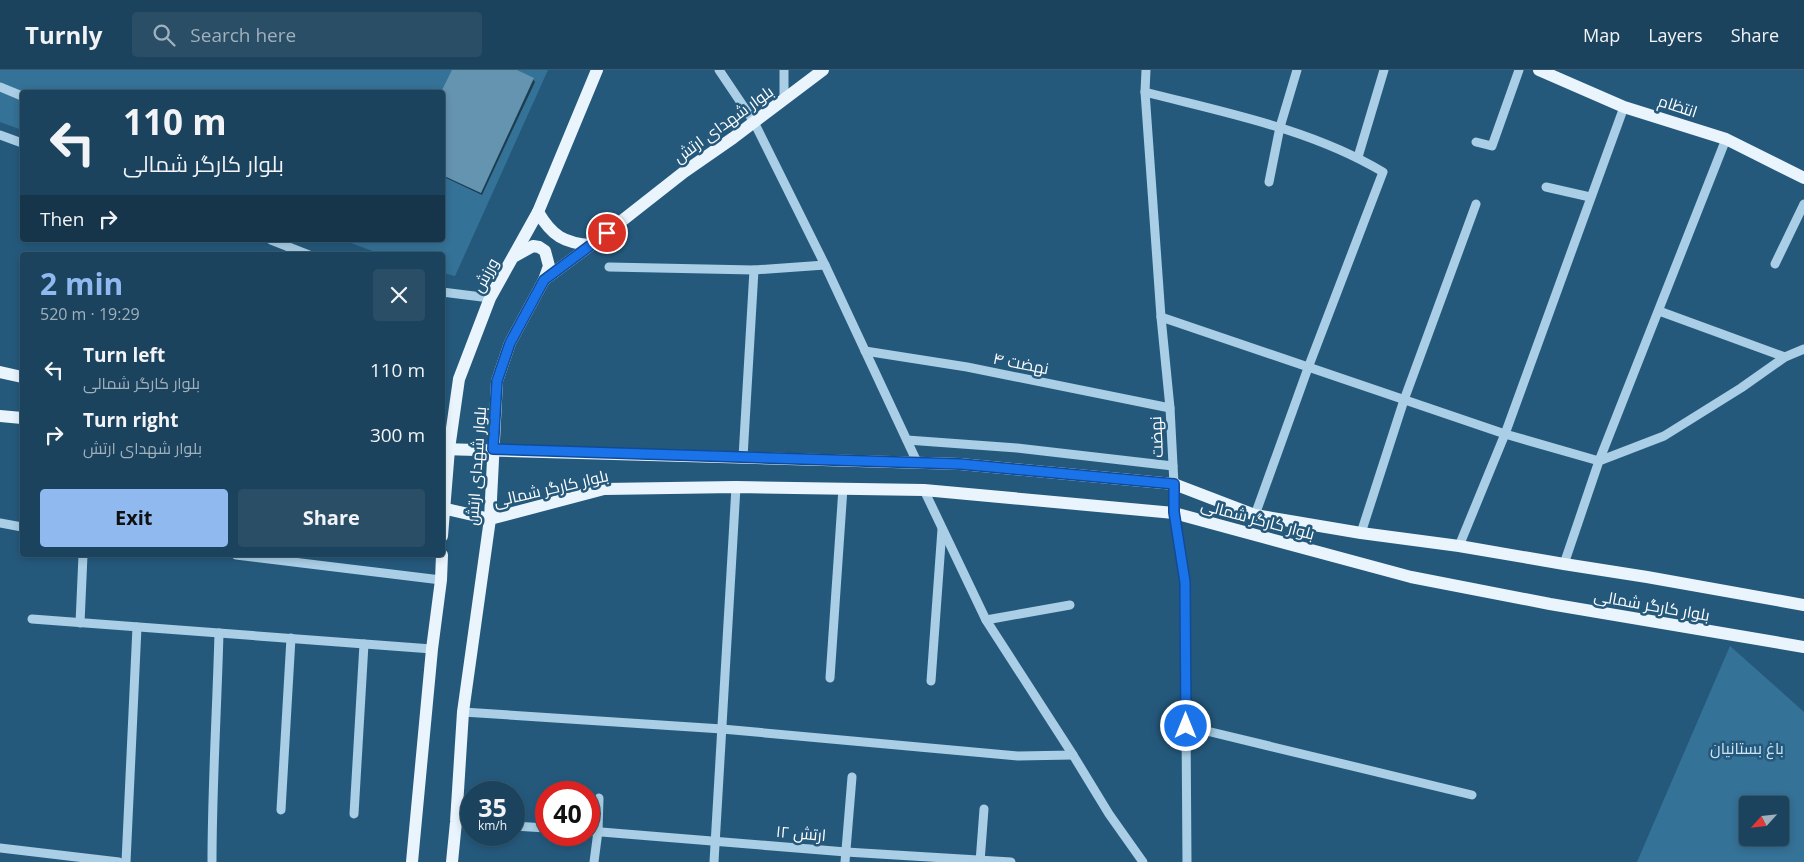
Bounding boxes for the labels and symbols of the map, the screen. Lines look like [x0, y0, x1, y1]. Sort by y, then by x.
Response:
street label: بلوار شهدای ارتش [668, 80, 778, 168]
street label: انتظام [1655, 89, 1700, 124]
pin [586, 212, 628, 254]
street label: ورزش [467, 254, 503, 296]
street label: نهضت ۴ [991, 347, 1051, 379]
street label: بلوار شهدای ارتش [461, 406, 491, 526]
street label: نهضت [1144, 416, 1168, 458]
street label: بلوار کارگر شمالی [491, 464, 611, 512]
street label: بلوار کارگر شمالی [1199, 493, 1317, 545]
street label: بلوار کارگر شمالی [1592, 584, 1712, 626]
position arrow [1159, 699, 1211, 751]
park label: باغ بستانیان [1710, 737, 1784, 760]
speed limit sign: 40 [535, 781, 600, 846]
north arrow [1739, 796, 1789, 846]
street label: ارتش ۱۲ [775, 820, 827, 846]

